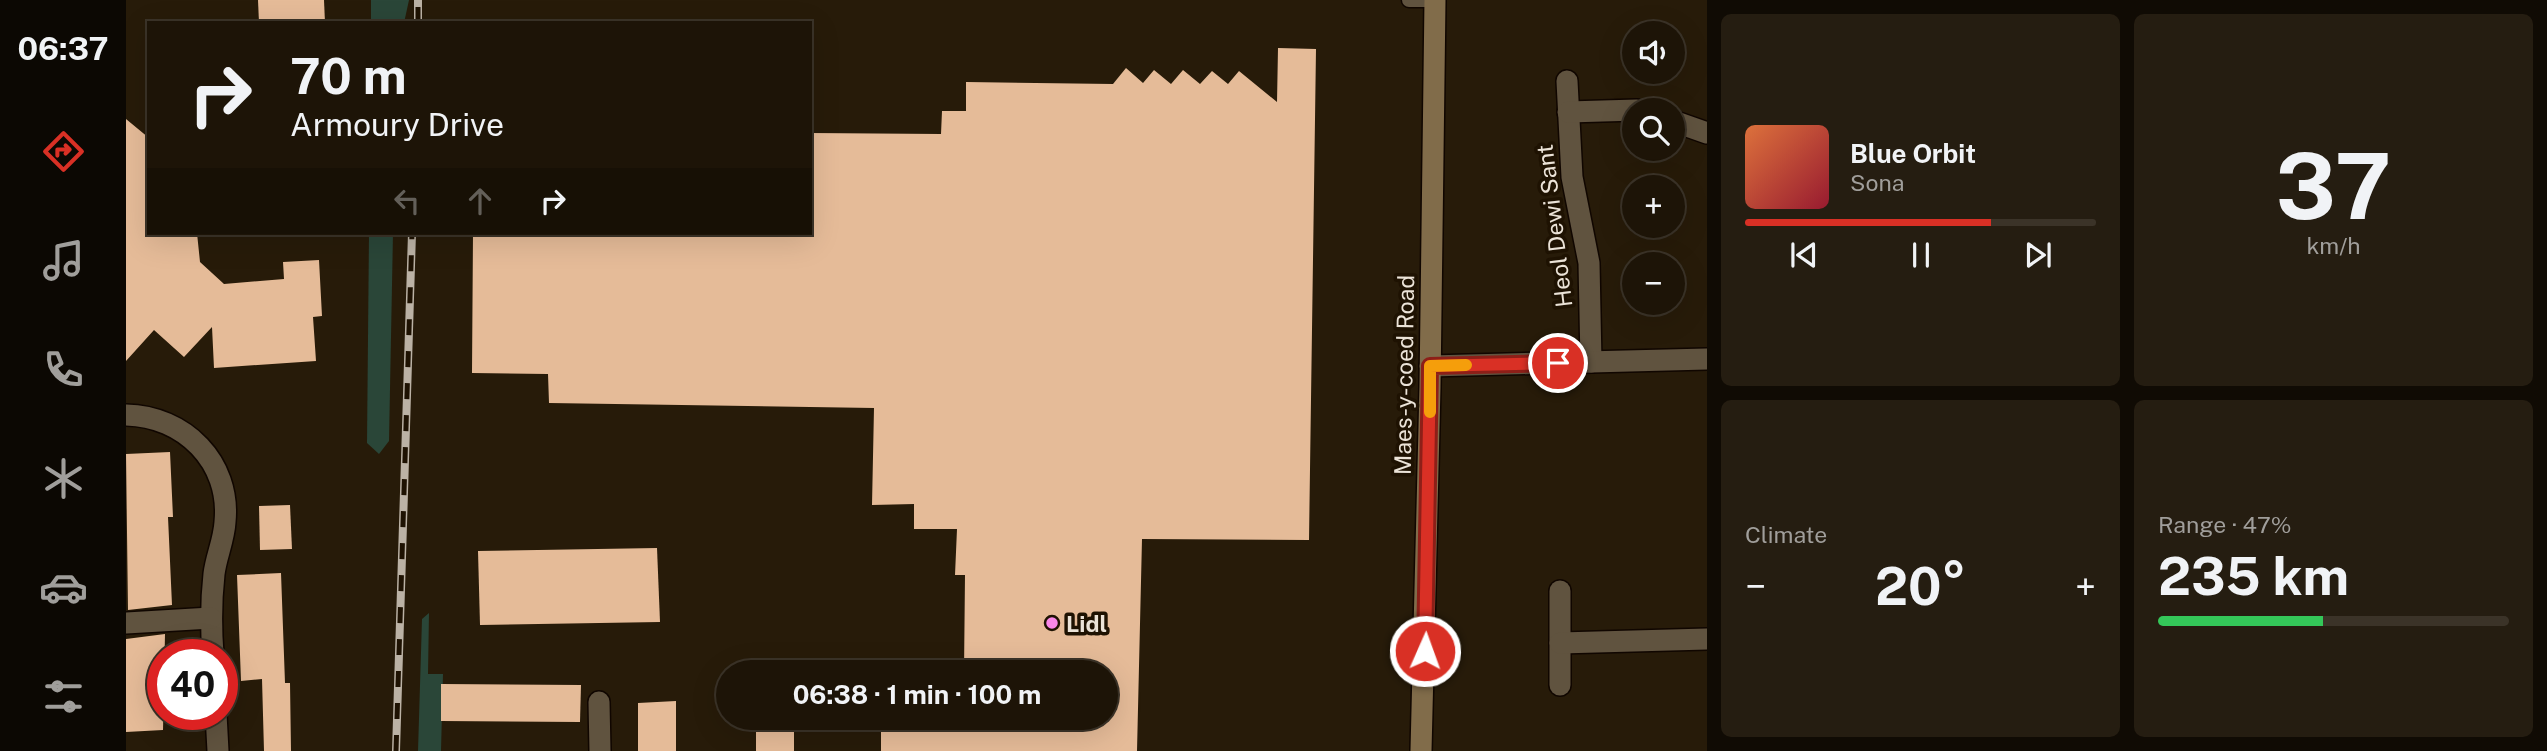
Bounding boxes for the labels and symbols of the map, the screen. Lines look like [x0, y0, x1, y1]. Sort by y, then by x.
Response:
street label: Heol Dewi Sant [1531, 143, 1577, 309]
street label: Maes-y-coed Road [1389, 275, 1419, 475]
pin [1528, 333, 1588, 393]
place label: Lidl [1066, 610, 1107, 637]
position arrow [1388, 614, 1462, 688]
marker: Lidl [1044, 615, 1060, 631]
speed limit sign: 40 [147, 639, 238, 730]

